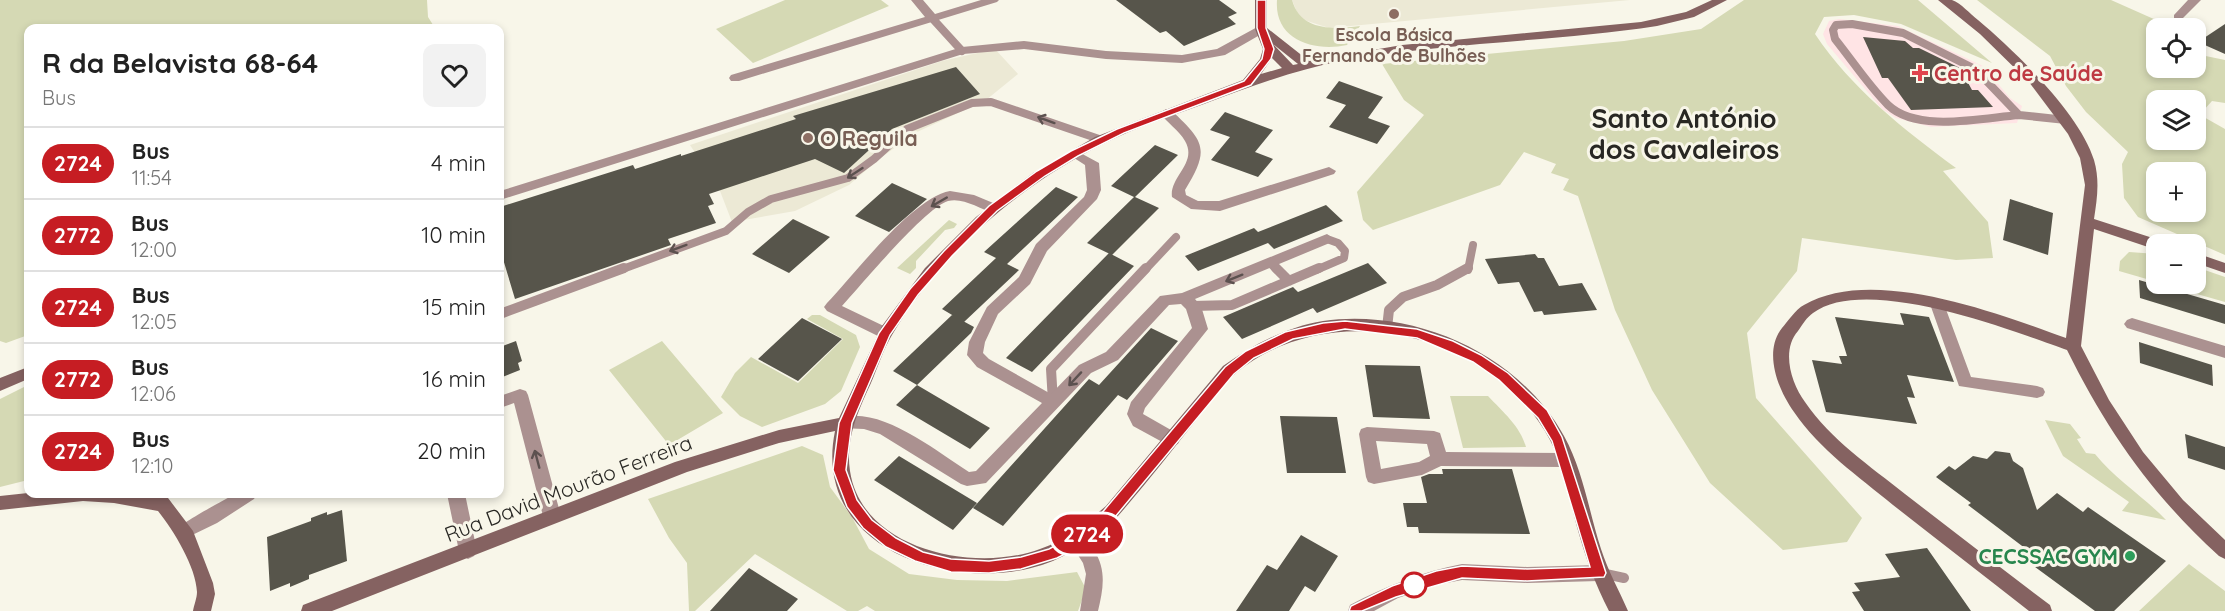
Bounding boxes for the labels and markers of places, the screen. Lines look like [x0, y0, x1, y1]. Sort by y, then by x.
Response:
marker: Escola Básica Fernando de Bulhões [1387, 7, 1401, 21]
place label: Escola Básica Fernando de Bulhões [1302, 23, 1486, 67]
place label: Centro de Saúde [1934, 60, 2103, 86]
marker: Centro de Saúde [1911, 64, 1929, 82]
place label: O Reguila [820, 125, 918, 151]
marker: O Reguila [801, 131, 815, 145]
place label: CECSSAC GYM [1978, 543, 2118, 569]
marker: CECSSAC GYM [2123, 549, 2137, 563]
unlabelled marker [1401, 572, 1427, 598]

